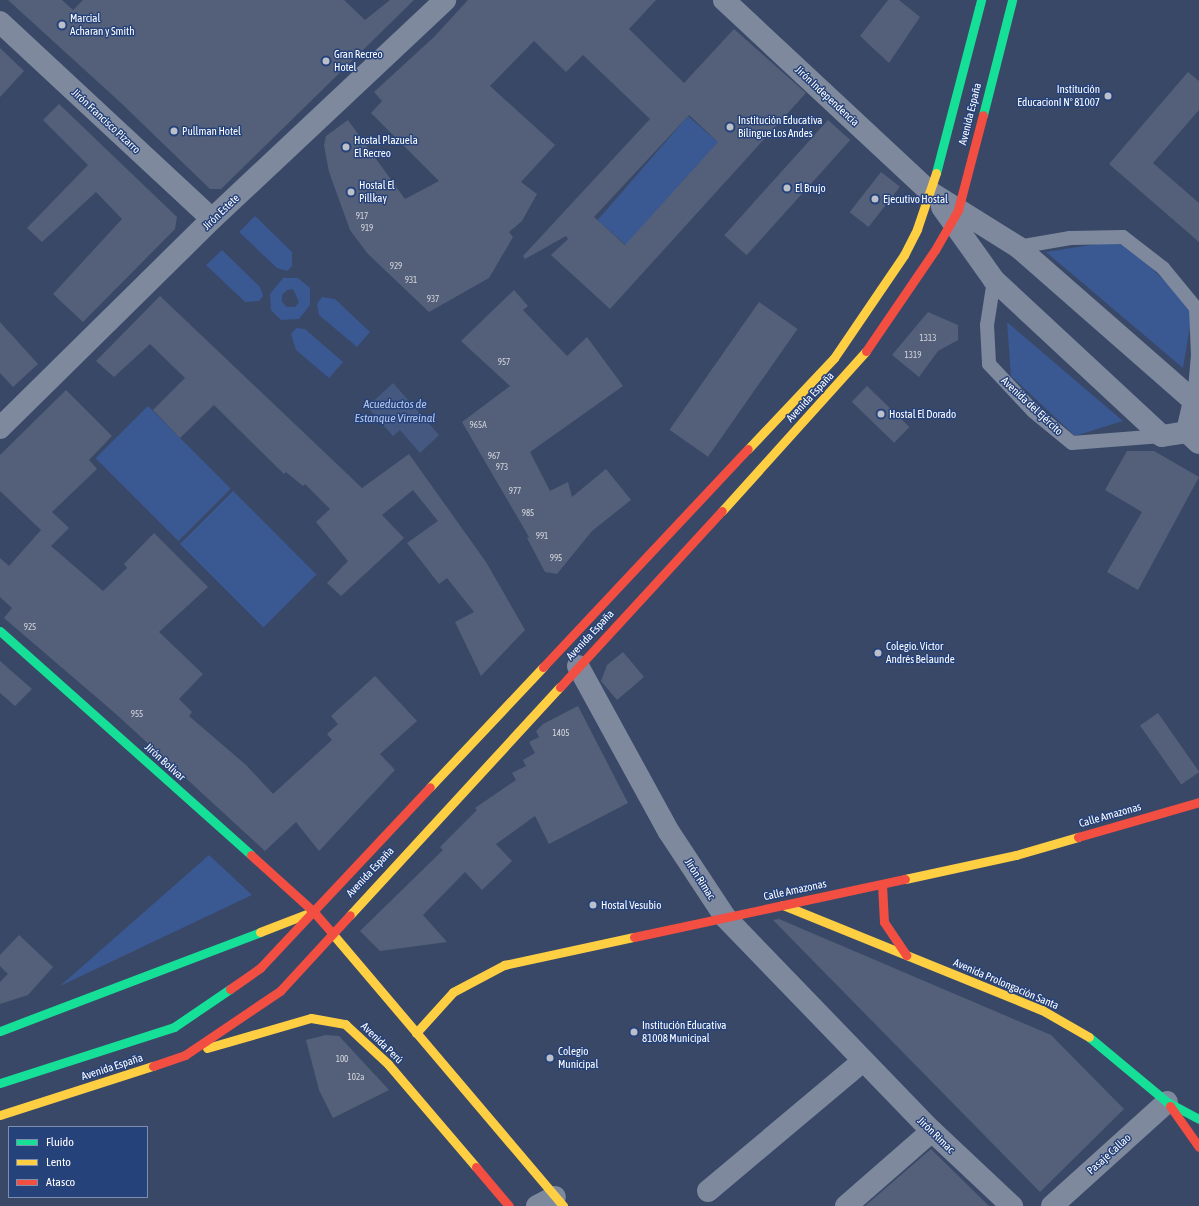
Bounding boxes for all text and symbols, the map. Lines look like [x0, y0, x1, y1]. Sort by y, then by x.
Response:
place label: Marcial Acharan y Smith [70, 12, 135, 38]
marker: Marcial Acharan y Smith [57, 20, 67, 30]
place label: Gran Recreo Hotel [334, 48, 383, 74]
marker: Gran Recreo Hotel [321, 56, 331, 66]
street label: Jirón Independencia [792, 63, 862, 129]
street label: Avenida España [956, 81, 984, 147]
place label: Institución EducacionI Nº 81007 [1017, 83, 1100, 109]
street label: Jirón Francisco Pizarro [69, 86, 143, 156]
marker: Institución EducacionI Nº 81007 [1103, 91, 1113, 101]
place label: Institución Educativa Bilingue Los Andes [738, 114, 822, 140]
marker: Institución Educativa Bilingue Los Andes [725, 122, 735, 132]
place label: Pullman Hotel [182, 124, 241, 138]
marker: Pullman Hotel [169, 126, 179, 136]
place label: Hostal Plazuela El Recreo [354, 134, 418, 160]
marker: Hostal Plazuela El Recreo [341, 142, 351, 152]
place label: Hostal El Pillkay [359, 179, 395, 205]
place label: El Brujo [795, 181, 826, 195]
marker: El Brujo [782, 183, 792, 193]
marker: Hostal El Pillkay [346, 187, 356, 197]
street label: Jirón Estete [200, 191, 242, 233]
place label: Ejecutivo Hostal [883, 192, 948, 206]
marker: Ejecutivo Hostal [870, 194, 880, 204]
house number: 917 [356, 211, 368, 221]
house number: 919 [361, 223, 373, 233]
house number: 929 [390, 261, 402, 271]
house number: 931 [405, 275, 417, 285]
house number: 937 [427, 294, 439, 304]
house number: 1313 [920, 333, 936, 343]
house number: 1319 [905, 350, 921, 360]
house number: 957 [498, 357, 510, 367]
street label: Avenida España [783, 369, 837, 425]
street label: Avenida del Ejército [998, 374, 1066, 438]
water label: Acueductos de Estanque Virreinal [355, 398, 435, 426]
place label: Hostal El Dorado [889, 407, 956, 421]
marker: Hostal El Dorado [876, 409, 886, 419]
house number: 965A [469, 420, 487, 430]
house number: 967 [488, 451, 500, 461]
house number: 973 [496, 462, 508, 472]
house number: 977 [509, 486, 521, 496]
house number: 985 [522, 508, 534, 518]
house number: 991 [536, 531, 548, 541]
house number: 995 [550, 553, 562, 563]
street label: Avenida España [563, 607, 617, 663]
house number: 925 [24, 622, 36, 632]
place label: Colegio. Víctor Andrés Belaunde [886, 640, 955, 666]
marker: Colegio. Víctor Andrés Belaunde [873, 648, 883, 658]
house number: 955 [131, 709, 143, 719]
house number: 1405 [553, 728, 569, 738]
street label: Jirón Bolívar [142, 740, 188, 784]
street label: Calle Amazonas [1077, 800, 1143, 830]
street label: Avenida España [343, 844, 397, 900]
street label: Jirón Rimac [682, 856, 718, 902]
street label: Calle Amazonas [762, 877, 828, 903]
place label: Hostal Vesubio [601, 898, 661, 912]
marker: Hostal Vesubio [588, 900, 598, 910]
street label: Avenida Prolongación Santa [951, 956, 1061, 1012]
place label: Institución Educativa 81008 Municipal [642, 1019, 726, 1045]
street label: Avenida Perú [358, 1020, 406, 1066]
marker: Institución Educativa 81008 Municipal [629, 1027, 639, 1037]
place label: Colegio Municipal [558, 1045, 598, 1071]
street label: Avenida España [80, 1051, 144, 1083]
marker: Colegio Municipal [545, 1053, 555, 1063]
house number: 100 [336, 1054, 348, 1064]
house number: 102a [348, 1072, 364, 1082]
street label: Jirón Rimac [915, 1114, 957, 1156]
legend [8, 1126, 148, 1198]
street label: Pasaje Callao [1084, 1131, 1134, 1177]
text: Fluido [46, 1135, 74, 1149]
text: Lento [46, 1155, 71, 1169]
text: Atasco [46, 1175, 75, 1189]

